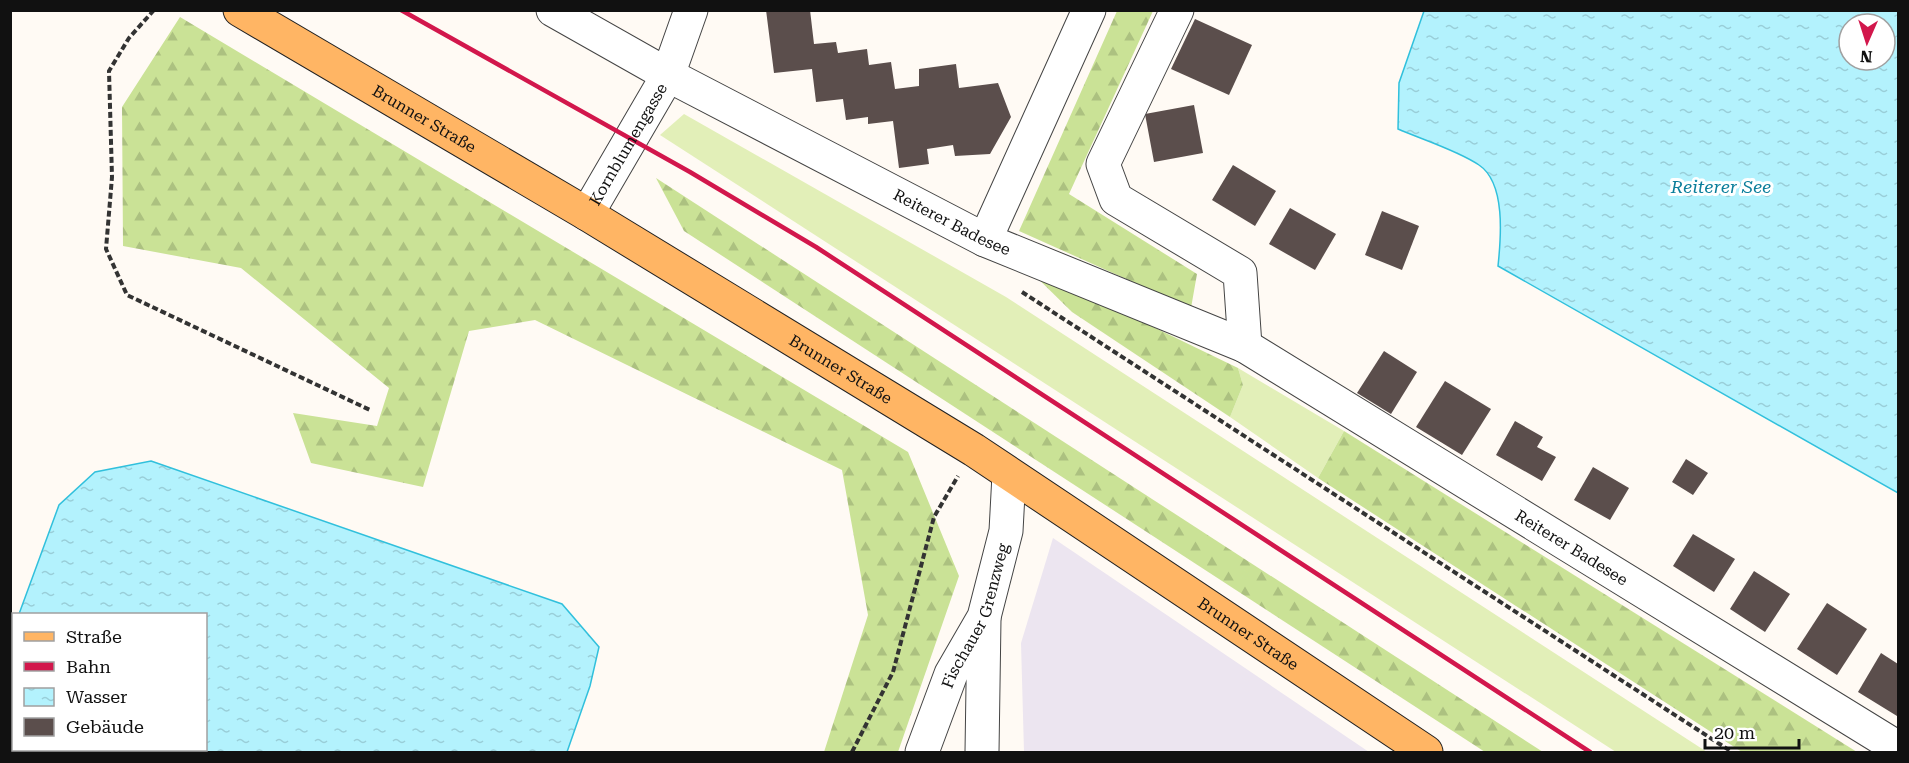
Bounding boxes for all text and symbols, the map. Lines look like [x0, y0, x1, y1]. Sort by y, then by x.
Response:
north arrow [1837, 12, 1897, 72]
text: N [1860, 47, 1873, 66]
street label: Kornblumengasse [585, 80, 671, 209]
street label: Brunner Straße [369, 81, 480, 157]
water label: Reiterer See [1670, 176, 1771, 197]
street label: Reiterer Badesee [890, 185, 1013, 259]
street label: Brunner Straße [786, 331, 896, 408]
street label: Reiterer Badesee [1512, 506, 1631, 590]
street label: Fischauer Grenzweg [938, 540, 1013, 691]
street label: Brunner Straße [1194, 593, 1302, 674]
legend [12, 613, 207, 751]
text: Straße [66, 626, 122, 647]
text: Bahn [66, 656, 111, 677]
text: Wasser [66, 686, 127, 707]
scale bar [1705, 712, 1800, 750]
text: Gebäude [66, 716, 144, 737]
text: 20 m [1714, 722, 1755, 743]

